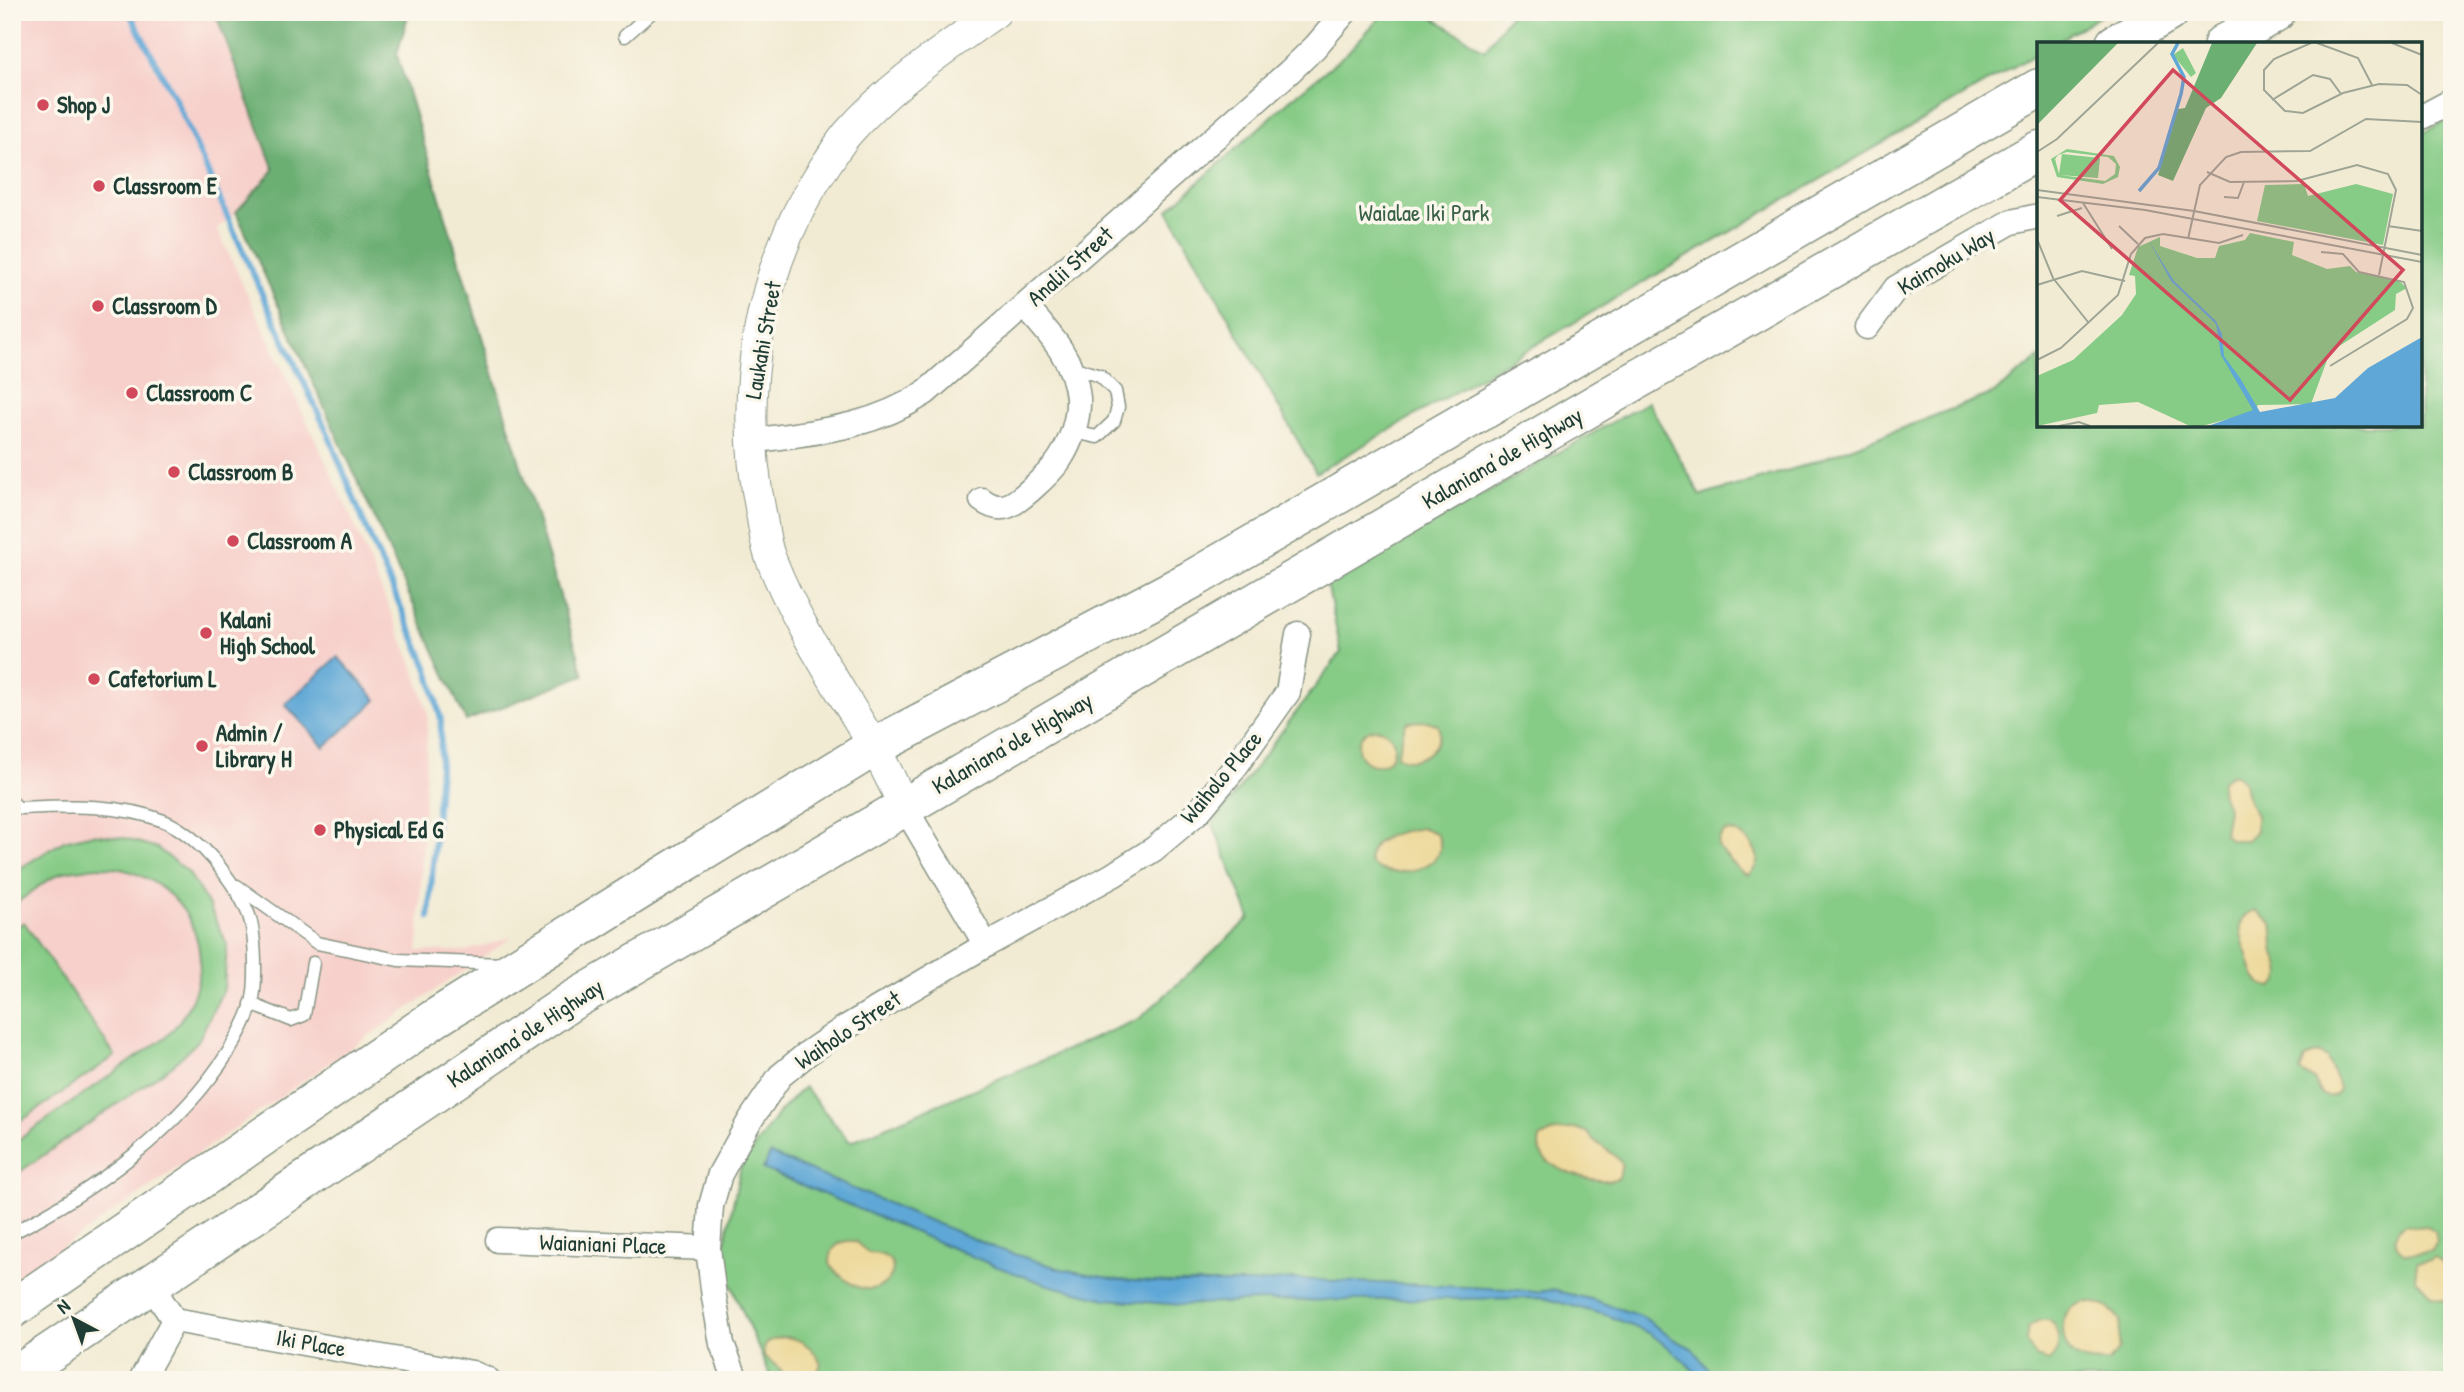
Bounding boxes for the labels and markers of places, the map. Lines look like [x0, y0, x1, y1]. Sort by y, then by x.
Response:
place label: Shop J [57, 89, 111, 121]
marker: Shop J [35, 97, 51, 113]
place label: Classroom E [113, 170, 218, 201]
marker: Classroom E [91, 178, 107, 194]
place label: Classroom D [112, 290, 218, 321]
marker: Classroom D [90, 298, 106, 314]
place label: Classroom C [146, 377, 252, 408]
marker: Classroom C [124, 385, 140, 401]
place label: Classroom B [188, 456, 294, 487]
marker: Classroom B [166, 464, 182, 480]
place label: Classroom A [247, 525, 353, 556]
marker: Classroom A [225, 533, 241, 549]
place label: Kalani High School [220, 604, 316, 662]
marker: Kalani High School [198, 625, 214, 641]
place label: Cafetorium L [108, 663, 217, 694]
marker: Cafetorium L [86, 671, 102, 687]
place label: Admin / Library H [216, 717, 292, 775]
marker: Admin / Library H [194, 738, 210, 754]
place label: Physical Ed G [334, 814, 444, 846]
marker: Physical Ed G [312, 822, 328, 838]

